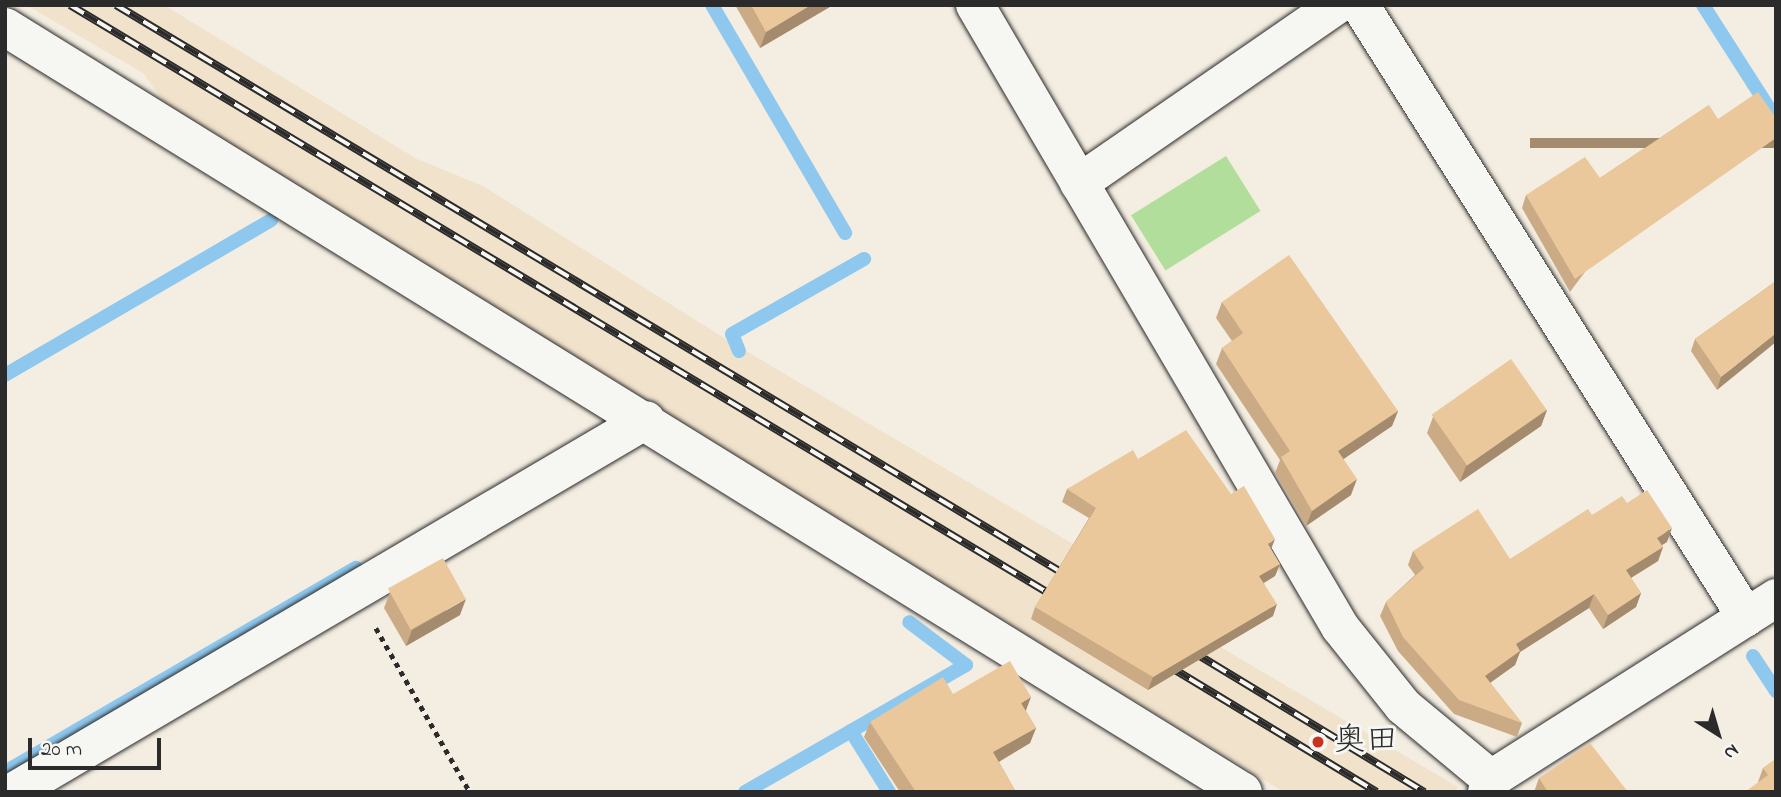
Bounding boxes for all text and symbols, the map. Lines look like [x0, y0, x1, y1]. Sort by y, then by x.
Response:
north arrow [1683, 699, 1753, 769]
place label: 奥田 [1334, 723, 1398, 761]
scale bar [32, 724, 164, 768]
marker: 奥田 [1308, 732, 1328, 752]
text: 20 m [41, 735, 82, 765]
text: N [1718, 737, 1744, 766]

